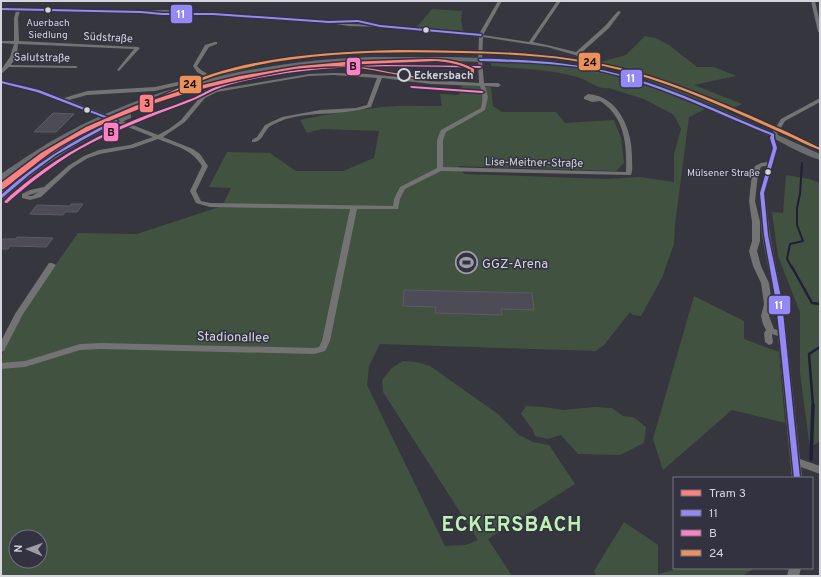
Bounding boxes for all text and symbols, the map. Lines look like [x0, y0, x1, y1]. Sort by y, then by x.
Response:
line badge: 11 [170, 4, 193, 24]
marker: Auerbach Siedlung [43, 5, 53, 15]
text: 11 [177, 8, 185, 22]
place label: Auerbach Siedlung [26, 17, 70, 42]
unlabelled marker [421, 25, 431, 35]
street label: Südstraße [83, 30, 133, 46]
street label: Salutstraße [14, 51, 70, 65]
line badge: 24 [578, 52, 601, 71]
text: 24 [583, 56, 597, 70]
line badge: B [346, 57, 361, 76]
text: B [349, 60, 357, 74]
marker: Eckersbach [397, 68, 411, 82]
place label: Eckersbach [414, 69, 473, 83]
line badge: 11 [620, 69, 643, 88]
text: 11 [627, 72, 635, 86]
line badge: 24 [179, 75, 202, 94]
text: 24 [183, 78, 197, 92]
line badge: 3 [139, 94, 154, 113]
text: 3 [144, 97, 150, 111]
unlabelled marker [82, 105, 92, 115]
line badge: B [103, 122, 119, 142]
text: B [107, 126, 115, 140]
street label: Lise-Meitner-Straße [485, 155, 583, 171]
place label: Mülsener Straße [687, 167, 760, 180]
marker: Mülsener Straße [763, 167, 773, 177]
sports icon: GGZ-Arena [453, 250, 479, 276]
place label: GGZ-Arena [482, 257, 548, 273]
line badge: 11 [768, 295, 791, 315]
text: 11 [775, 299, 783, 313]
street label: Stadionallee [197, 329, 269, 347]
legend [673, 477, 813, 569]
text: Tram 3 [709, 486, 746, 502]
text: 11 [709, 506, 718, 522]
district label: ECKERSBACH [442, 513, 582, 539]
text: B [709, 526, 717, 542]
north arrow [8, 529, 48, 569]
text: N [12, 544, 26, 553]
text: 24 [709, 546, 724, 562]

